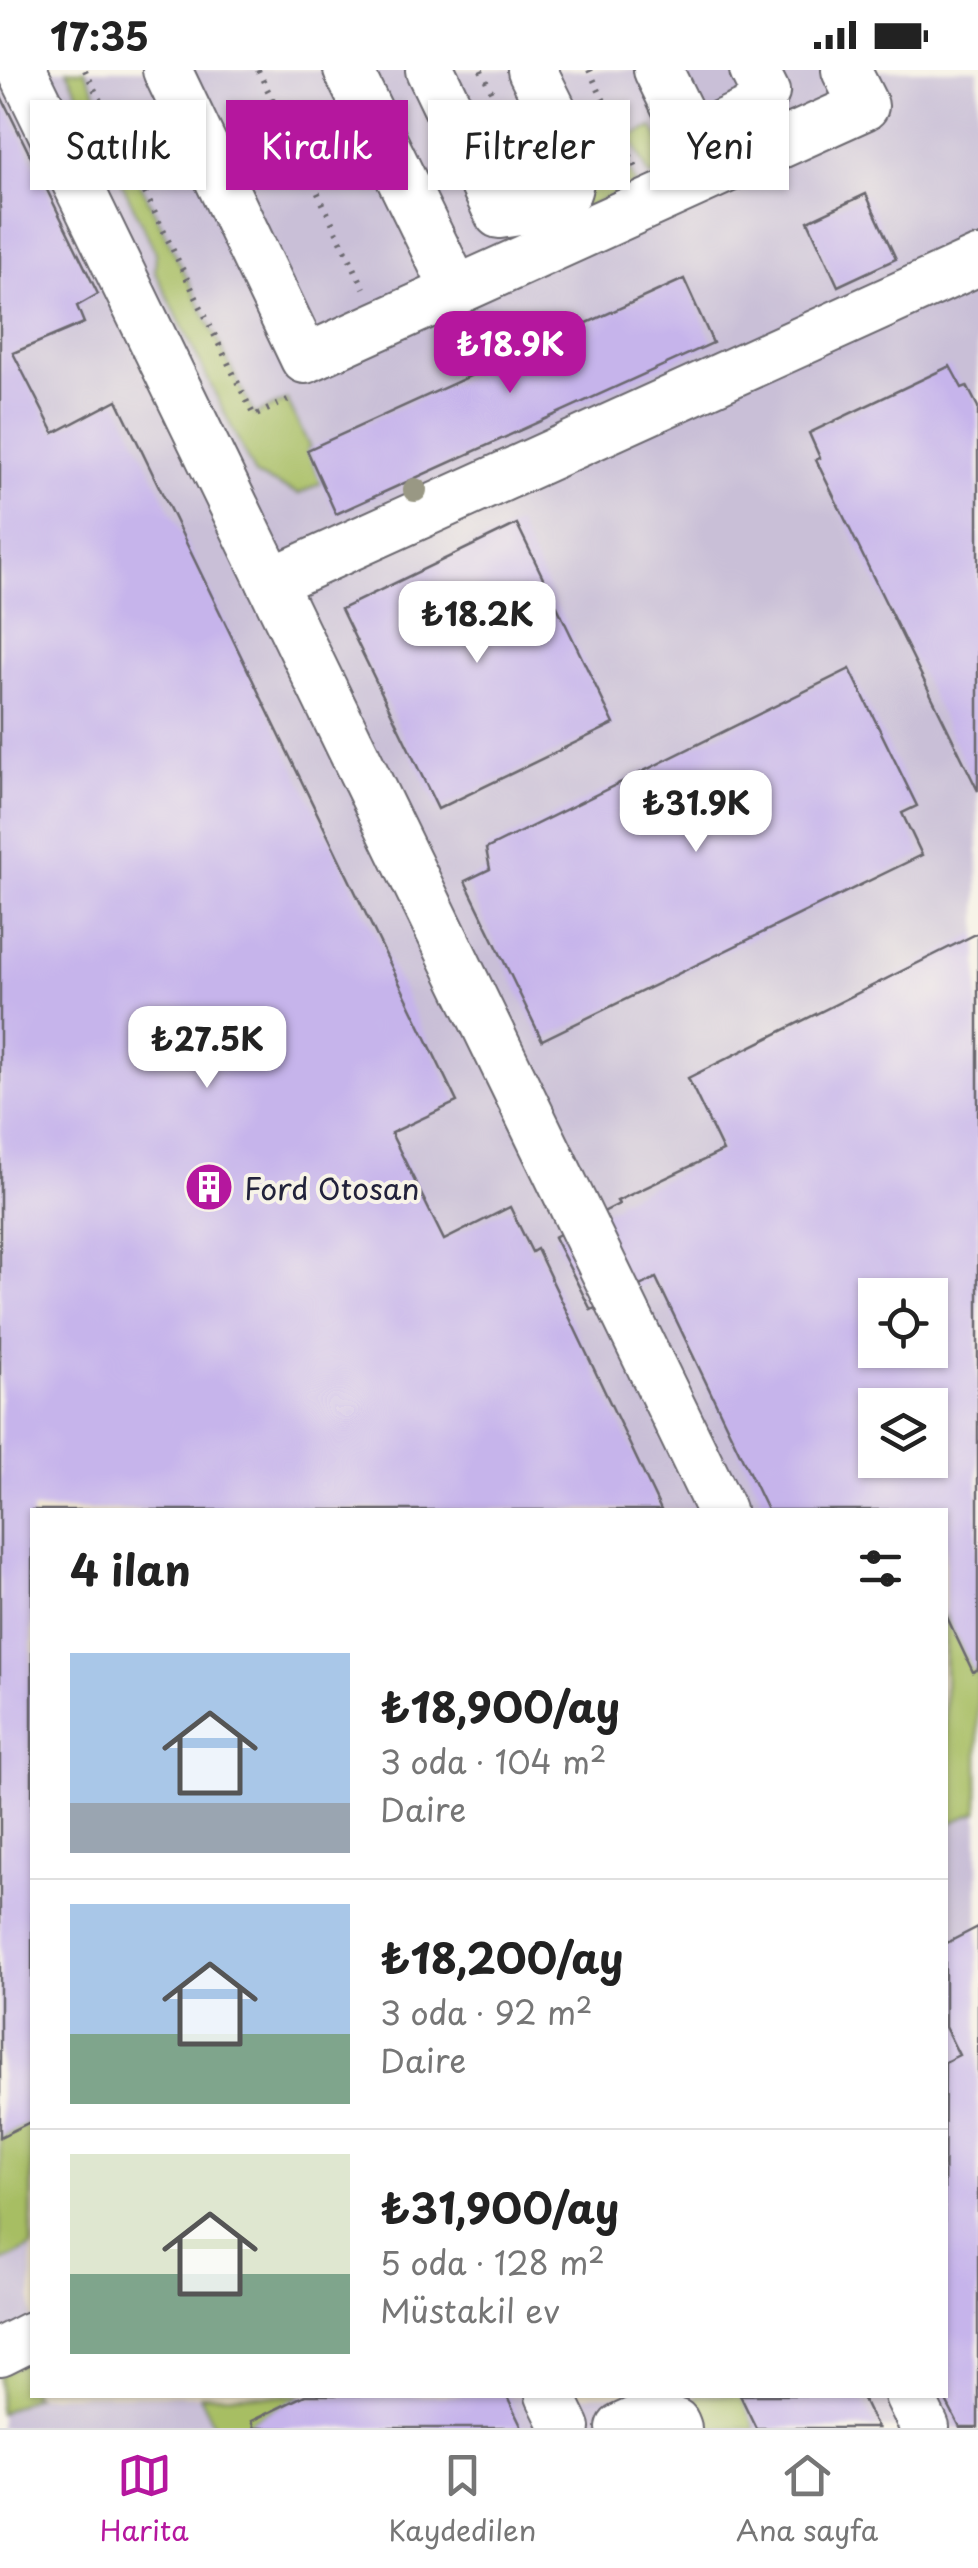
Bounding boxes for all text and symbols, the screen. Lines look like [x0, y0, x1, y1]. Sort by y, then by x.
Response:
text: 17:35 [50, 7, 149, 64]
chip: Satılık [30, 100, 206, 190]
chip: Kiralık [226, 100, 408, 190]
chip: Filtreler [428, 100, 630, 190]
chip: Yeni [650, 100, 789, 190]
pin: ₺18.9K [429, 311, 591, 396]
text: ₺18.9K [456, 319, 564, 367]
pin: ₺18.2K [396, 581, 558, 666]
text: ₺18.2K [421, 589, 533, 637]
pin: ₺31.9K [615, 770, 777, 855]
text: ₺31.9K [642, 778, 750, 826]
pin: ₺27.5K [126, 1006, 288, 1091]
text: ₺27.5K [150, 1014, 264, 1062]
building icon: Ford Otosan [183, 1161, 235, 1213]
place label: Ford Otosan [244, 1165, 420, 1210]
map controls [858, 1278, 948, 1478]
button: locate [858, 1278, 948, 1368]
button: layers [858, 1388, 948, 1478]
text: 4 ilan [70, 1537, 191, 1600]
icon: filters [853, 1541, 908, 1596]
text: ₺18,900/ay [380, 1674, 620, 1737]
icon: home [150, 1693, 270, 1813]
text: 3 oda · 104 m² [380, 1737, 607, 1785]
text: Daire [380, 1785, 466, 1833]
text: ₺18,200/ay [380, 1925, 624, 1988]
icon: home [150, 1944, 270, 2064]
text: 3 oda · 92 m² [380, 1988, 593, 2036]
text: Daire [380, 2036, 466, 2084]
text: ₺31,900/ay [380, 2175, 619, 2238]
icon: home [150, 2194, 270, 2314]
text: 5 oda · 128 m² [380, 2238, 605, 2286]
text: Müstakil ev [380, 2286, 560, 2334]
tab: Harita [100, 2448, 189, 2551]
tab: Kaydedilen [388, 2448, 536, 2551]
tab: Ana sayfa [736, 2448, 878, 2551]

